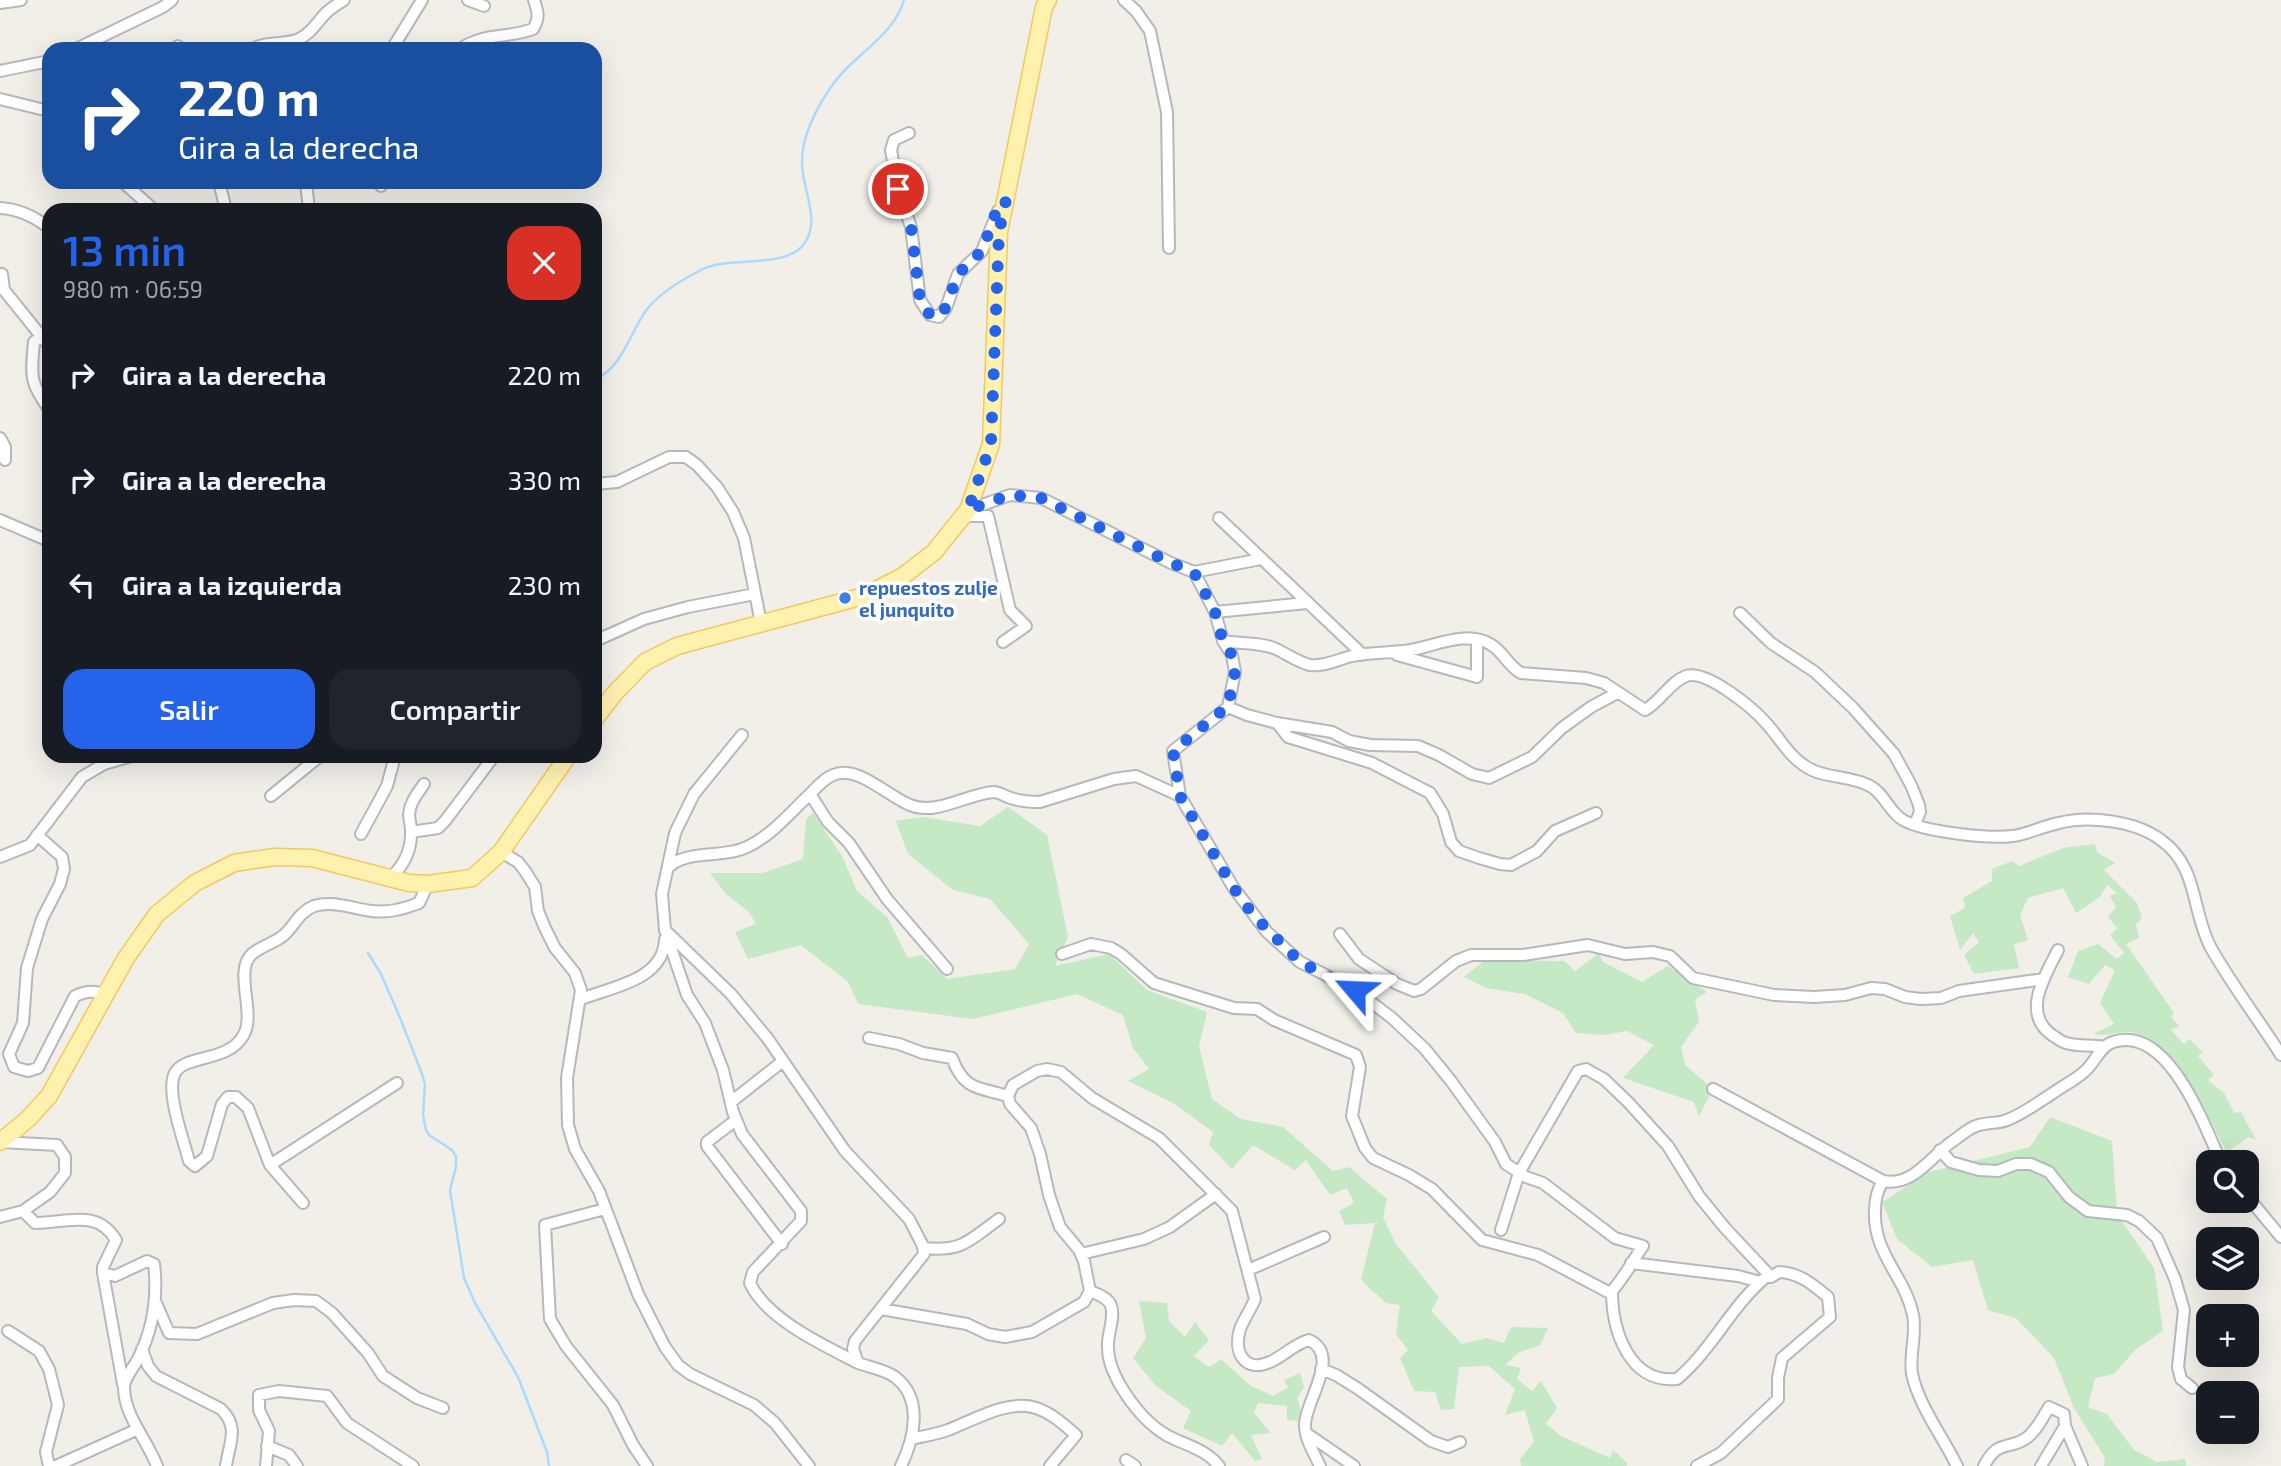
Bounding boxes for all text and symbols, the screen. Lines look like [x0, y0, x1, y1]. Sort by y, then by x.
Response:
text: 220 m [178, 67, 320, 126]
icon: right [63, 70, 154, 161]
text: Gira a la derecha [178, 127, 419, 165]
pin [868, 159, 928, 219]
icon: arrive [879, 170, 917, 208]
text: 13 min [63, 224, 186, 274]
button: close [507, 226, 581, 300]
text: 980 m · 06:59 [63, 275, 203, 303]
icon: right [63, 356, 101, 394]
text: Gira a la derecha [122, 359, 326, 390]
text: 220 m [508, 359, 581, 390]
icon: right [63, 461, 101, 499]
text: Gira a la derecha [122, 464, 326, 495]
text: 330 m [508, 464, 581, 495]
icon: left [63, 566, 101, 604]
text: Gira a la izquierda [122, 569, 342, 600]
text: 230 m [508, 569, 581, 600]
place label: repuestos zulje el junquito [859, 576, 998, 621]
marker: repuestos zulje el junquito [837, 590, 853, 606]
button: Salir [63, 669, 315, 749]
button: Compartir [329, 669, 581, 749]
position arrow [1318, 953, 1392, 1027]
map controls [2196, 1150, 2259, 1444]
button: search [2196, 1150, 2259, 1213]
button: layers [2196, 1227, 2259, 1290]
button: + [2196, 1304, 2259, 1367]
button: − [2196, 1381, 2259, 1444]

